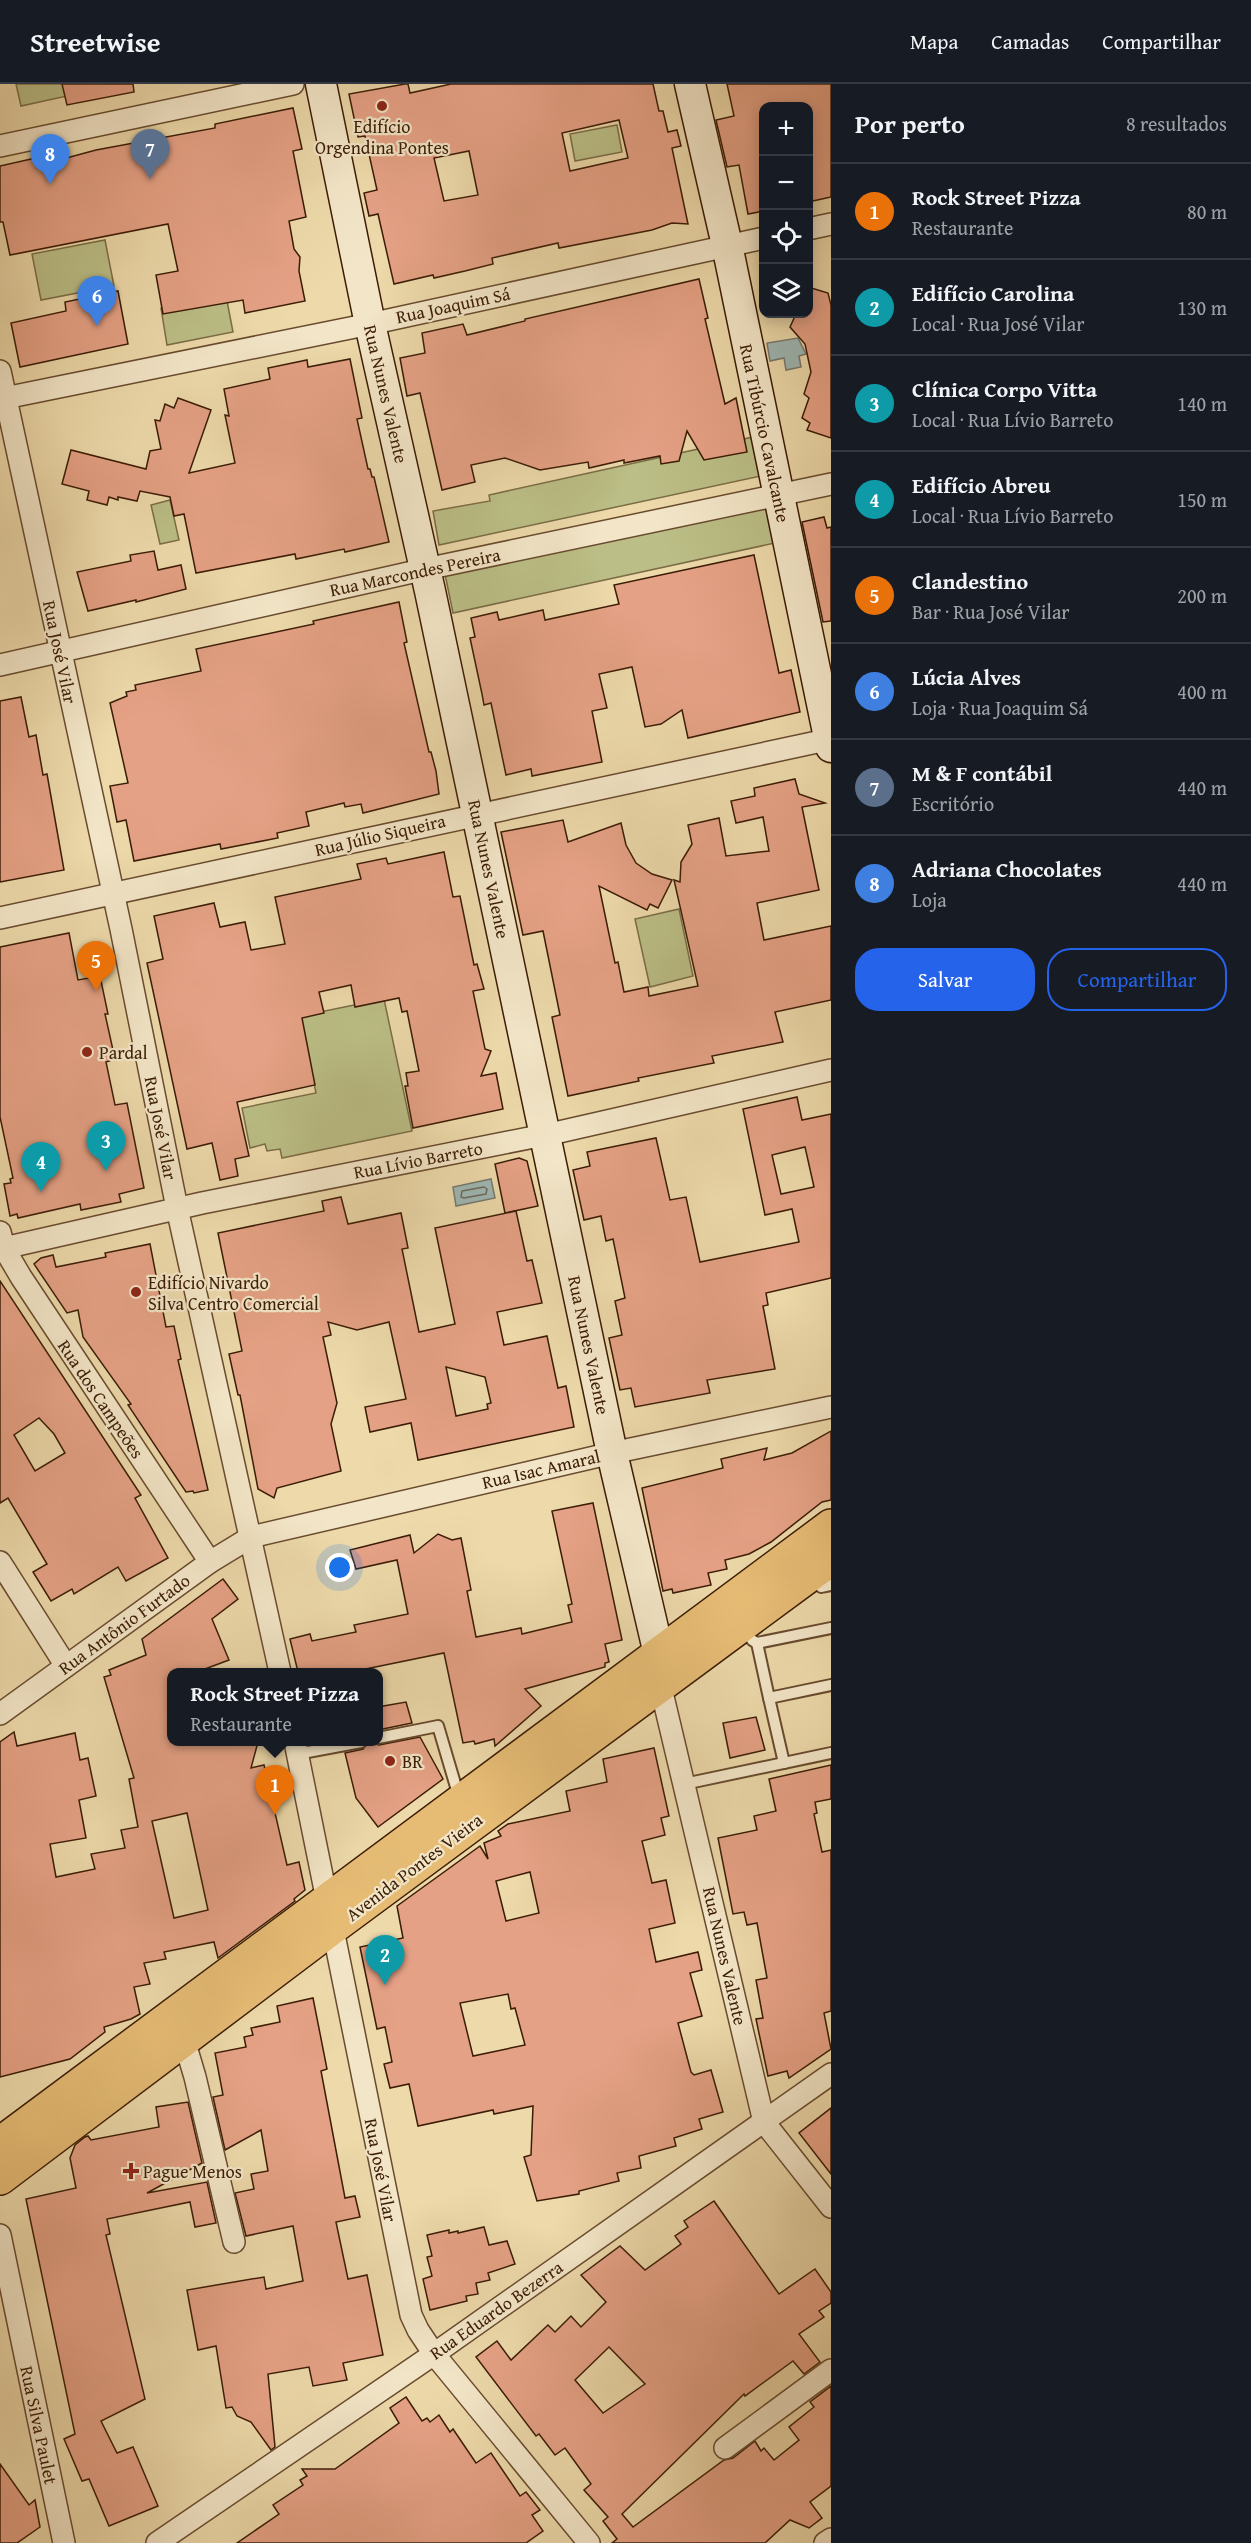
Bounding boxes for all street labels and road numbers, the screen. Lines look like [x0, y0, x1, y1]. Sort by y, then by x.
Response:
street label: Rua Joaquim Sá [393, 280, 513, 330]
street label: Rua Nunes Valente [357, 322, 415, 466]
street label: Rua Tibúrcio Cavalcante [733, 341, 797, 525]
street label: Rua Marcondes Pereira [327, 541, 503, 603]
street label: Rua José Vilar [36, 598, 84, 707]
street label: Rua Nunes Valente [461, 797, 517, 941]
street label: Rua Júlio Siqueira [312, 807, 449, 863]
street label: Rua José Vilar [138, 1074, 184, 1183]
street label: Rua Lívio Barreto [351, 1134, 485, 1186]
street label: Rua Nunes Valente [561, 1273, 617, 1417]
street label: Rua dos Campeões [51, 1334, 151, 1464]
street label: Rua Isac Amaral [479, 1442, 603, 1496]
street label: Rua Antônio Furtado [53, 1567, 195, 1681]
street label: Avenida Pontes Vieira [340, 1806, 488, 1928]
street label: Rua Nunes Valente [696, 1884, 754, 2028]
street label: Rua José Vilar [358, 2116, 404, 2225]
street label: Rua Eduardo Bezerra [424, 2253, 569, 2366]
street label: Rua Silva Paulet [13, 2363, 65, 2487]

